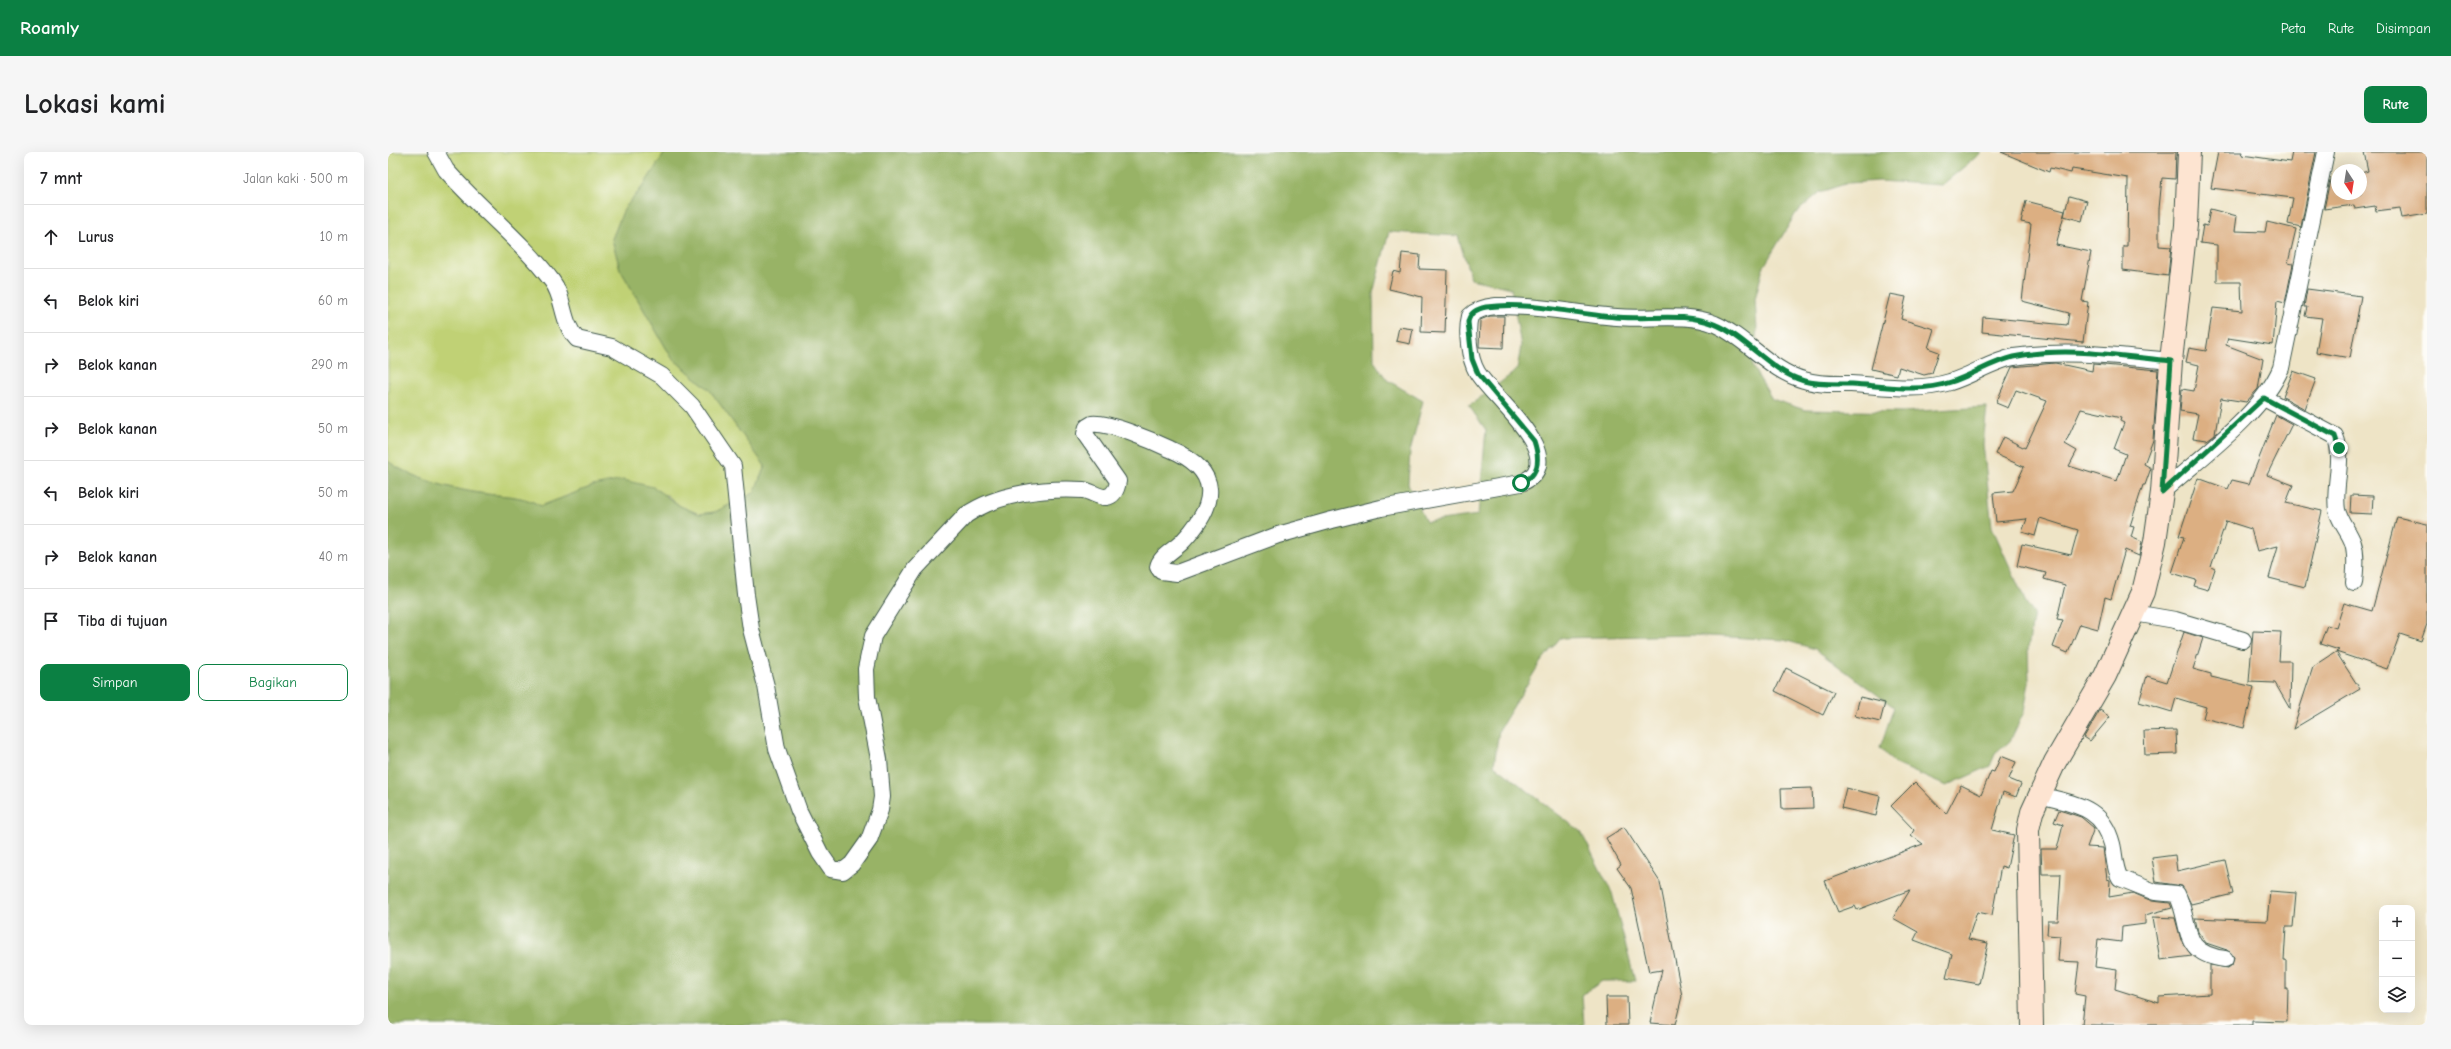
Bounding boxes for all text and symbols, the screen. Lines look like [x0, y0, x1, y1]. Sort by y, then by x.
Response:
text: Roamly [20, 17, 79, 39]
text: Peta [2281, 20, 2306, 37]
text: Rute [2328, 20, 2354, 37]
text: Disimpan [2376, 20, 2431, 37]
button: Rute [2364, 86, 2427, 123]
text: Lokasi kami [24, 88, 166, 120]
north arrow [2331, 164, 2367, 200]
text: 7 mnt [40, 169, 82, 188]
text: Jalan kaki · 500 m [243, 171, 348, 186]
icon: ahead [40, 226, 62, 248]
text: Lurus [78, 228, 114, 246]
text: 10 m [320, 229, 348, 244]
icon: left [40, 290, 62, 312]
text: Belok kiri [78, 292, 139, 310]
text: 60 m [318, 293, 348, 308]
icon: right [40, 354, 62, 376]
text: Belok kanan [78, 356, 157, 374]
text: 290 m [311, 357, 348, 372]
icon: right [40, 418, 62, 440]
text: Belok kanan [78, 420, 157, 438]
text: 50 m [318, 421, 348, 436]
route end [2330, 439, 2348, 457]
route start [1512, 474, 1530, 492]
icon: left [40, 482, 62, 504]
text: Belok kiri [78, 484, 139, 502]
text: 50 m [318, 485, 348, 500]
icon: right [40, 546, 62, 568]
text: Belok kanan [78, 548, 157, 566]
text: 40 m [319, 549, 348, 564]
icon: arrive [40, 610, 62, 632]
text: Tiba di tujuan [78, 612, 167, 630]
button: Simpan [40, 664, 190, 701]
button: Bagikan [198, 664, 348, 701]
map controls [2379, 905, 2415, 1013]
button: + [2379, 905, 2415, 941]
button: − [2379, 941, 2415, 977]
button: layers [2379, 977, 2415, 1013]

